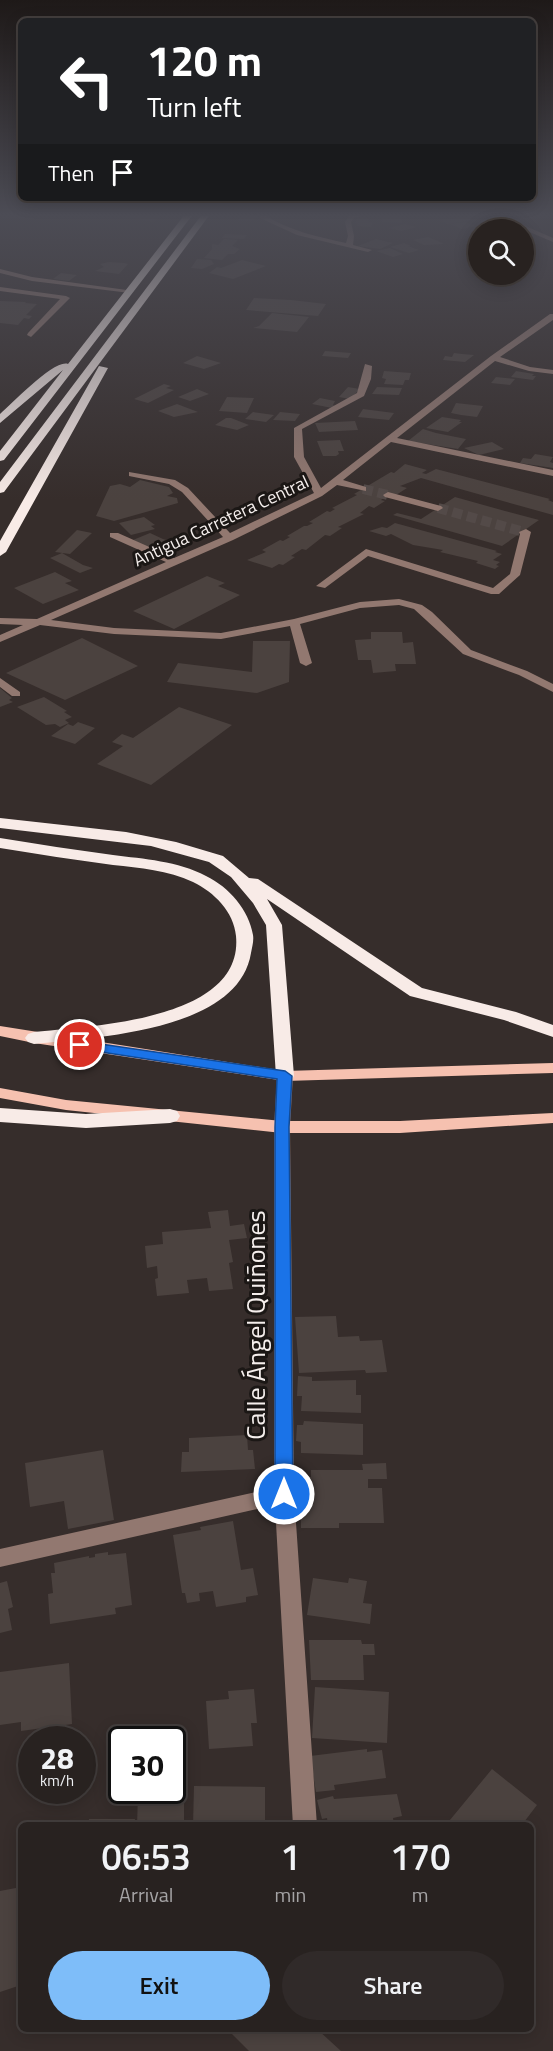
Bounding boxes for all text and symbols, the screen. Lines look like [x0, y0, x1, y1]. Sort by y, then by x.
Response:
text: 120 m [147, 28, 262, 92]
icon: left [48, 42, 126, 120]
text: Turn left [147, 86, 241, 127]
text: Then [48, 156, 94, 190]
icon: arrive [106, 156, 139, 189]
map controls [468, 219, 534, 285]
button: search [468, 219, 534, 285]
street label: Antigua Carretera Central [128, 468, 313, 573]
pin [54, 1019, 105, 1070]
icon: arrive [63, 1028, 96, 1061]
street label: Calle Ángel Quiñones [236, 1210, 275, 1440]
position arrow [252, 1462, 316, 1526]
speed limit sign: 30 [108, 1726, 186, 1804]
text: 28 [40, 1735, 74, 1781]
text: km/h [40, 1769, 74, 1792]
text: 06:53 [102, 1829, 191, 1884]
text: 1 [280, 1829, 300, 1884]
text: 170 [390, 1829, 450, 1884]
text: Arrival [119, 1879, 173, 1910]
text: min [274, 1879, 306, 1910]
text: m [412, 1879, 428, 1910]
button: Exit [48, 1951, 270, 2020]
button: Share [282, 1951, 504, 2020]

